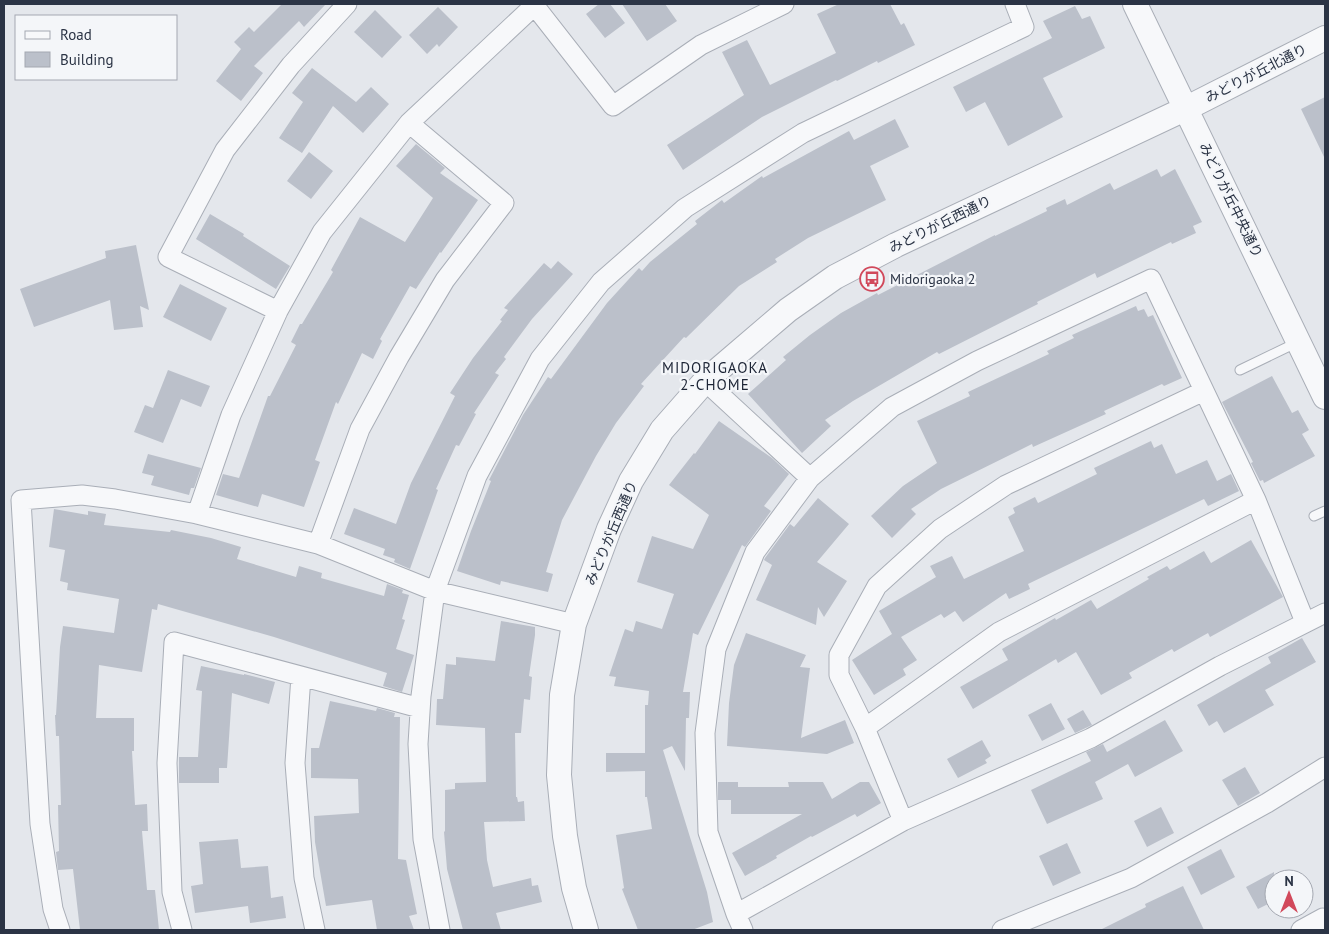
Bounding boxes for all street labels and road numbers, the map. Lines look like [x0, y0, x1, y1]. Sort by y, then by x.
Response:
street label: みどりが丘北通り [1202, 40, 1310, 106]
street label: みどりが丘中央通り [1195, 139, 1267, 261]
street label: みどりが丘西通り [886, 191, 994, 257]
street label: みどりが丘西通り [581, 478, 641, 588]

